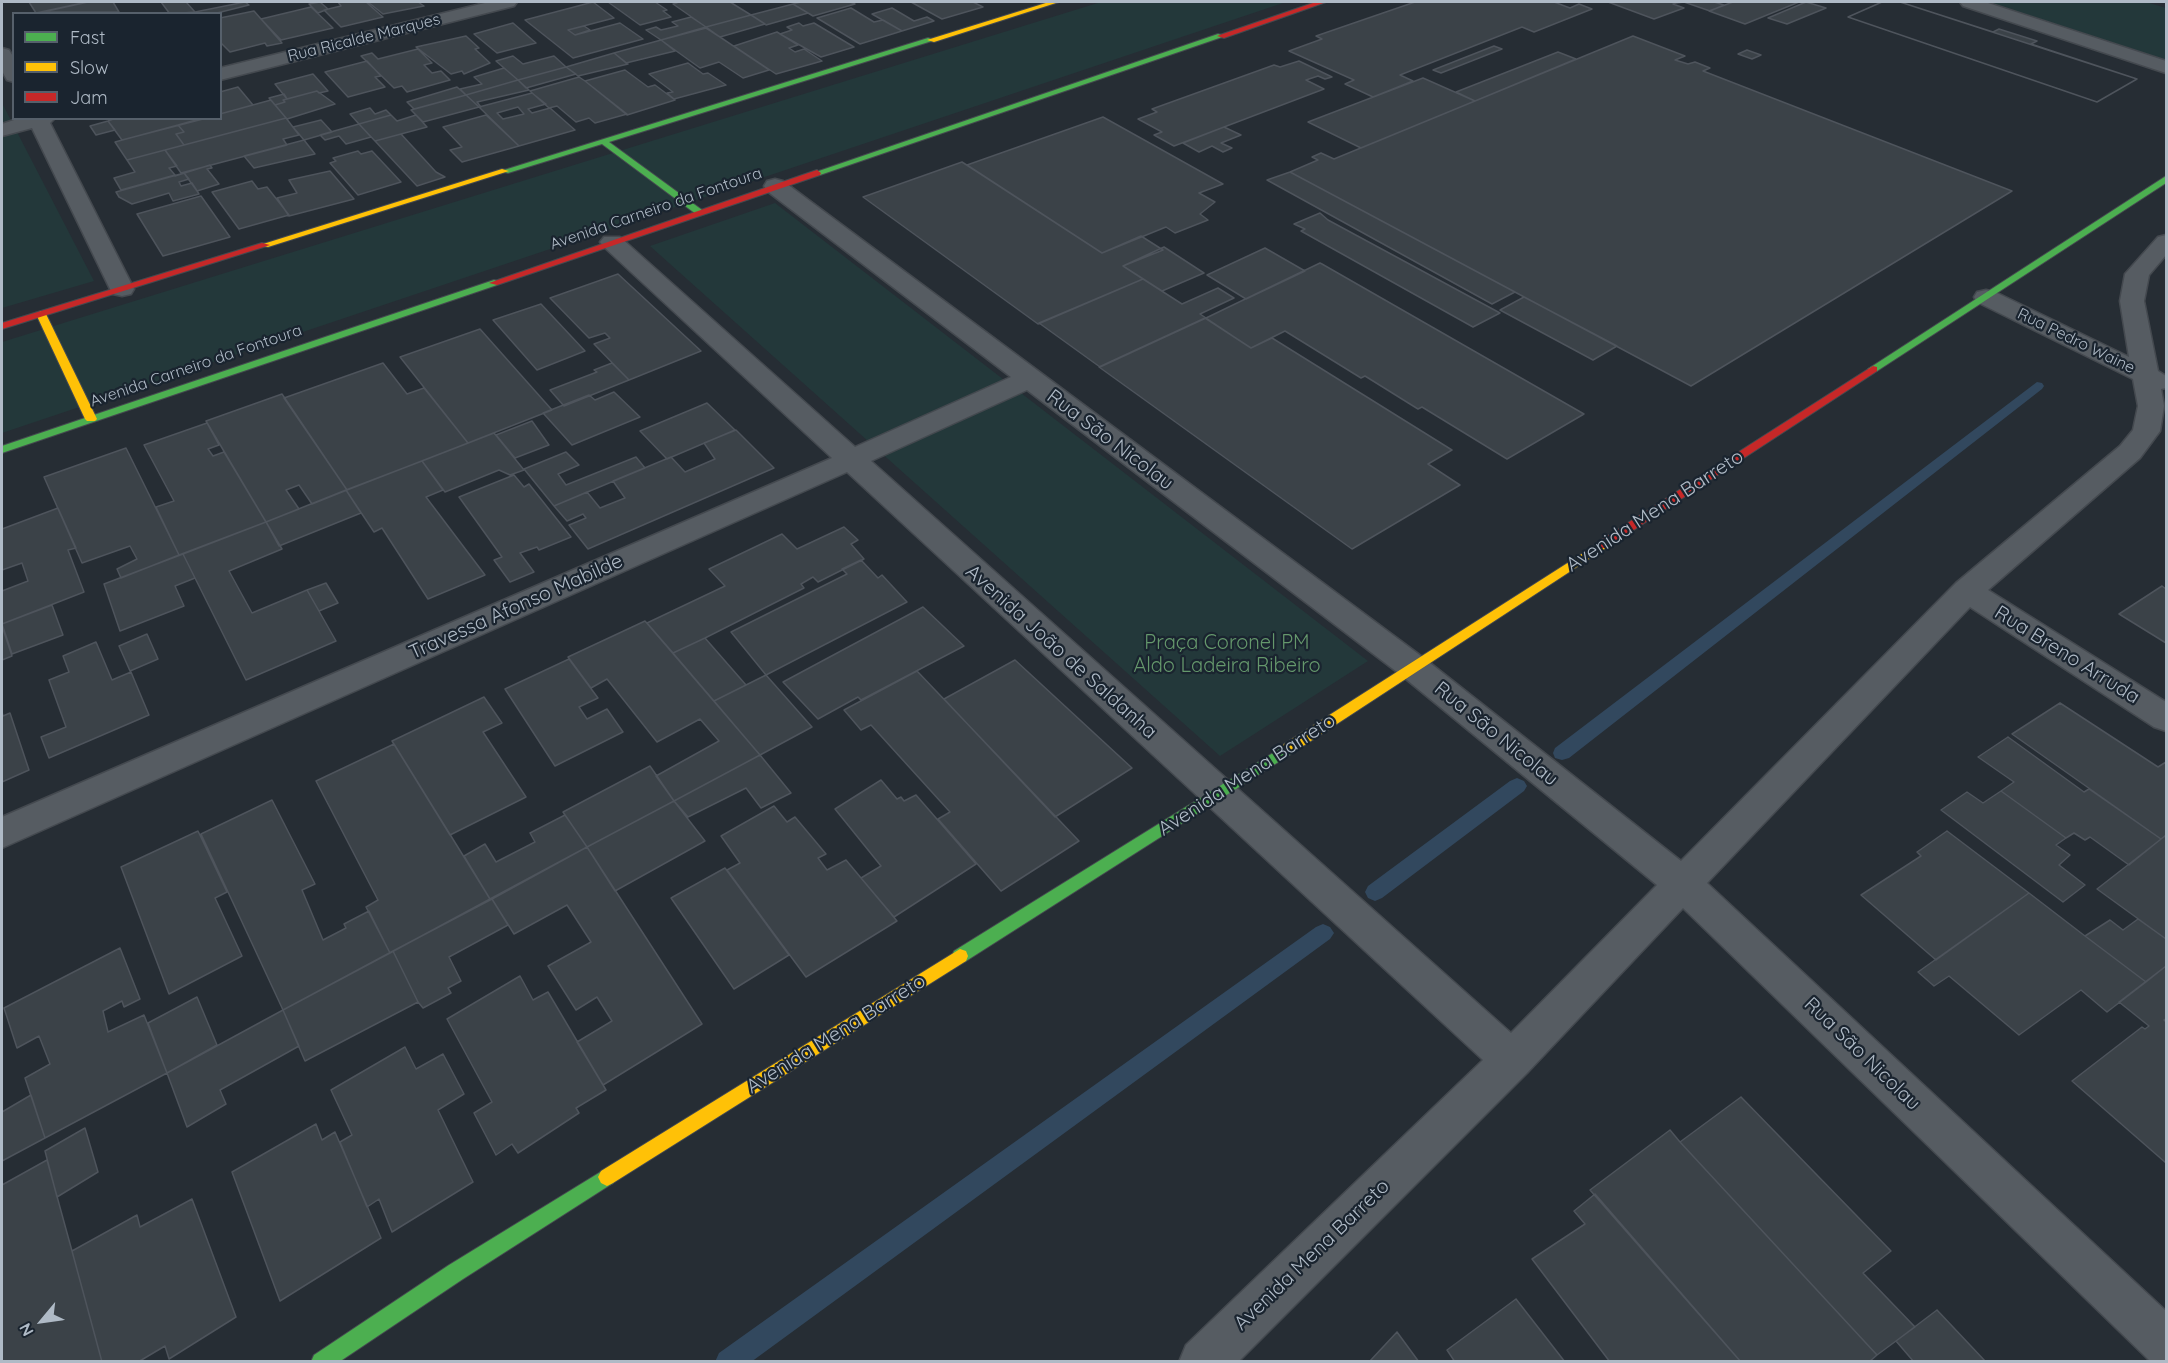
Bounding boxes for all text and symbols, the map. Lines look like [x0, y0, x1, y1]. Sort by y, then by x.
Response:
street label: Rua Ricalde Marques [286, 10, 442, 66]
legend [12, 12, 222, 120]
text: Fast [70, 26, 105, 49]
text: Slow [70, 56, 108, 79]
text: Jam [70, 86, 108, 109]
street label: Avenida Carneiro da Fontoura [548, 164, 764, 254]
street label: Rua Pedro Waine [2014, 304, 2138, 378]
street label: Avenida Carneiro da Fontoura [88, 321, 304, 411]
street label: Rua São Nicolau [1042, 385, 1178, 495]
street label: Avenida Mena Barreto [1562, 445, 1748, 577]
street label: Travessa Afonso Mabilde [405, 549, 627, 665]
street label: Avenida João de Saldanha [961, 560, 1161, 744]
street label: Rua Breno Arruda [1990, 601, 2144, 709]
park label: Praça Coronel PM Aldo Ladeira Ribeiro [1133, 631, 1321, 678]
street label: Rua São Nicolau [1429, 677, 1563, 791]
street label: Avenida Mena Barreto [1154, 709, 1340, 841]
street label: Avenida Mena Barreto [742, 969, 930, 1099]
street label: Rua São Nicolau [1799, 992, 1925, 1116]
street label: Avenida Mena Barreto [1229, 1175, 1395, 1335]
north arrow [12, 1291, 72, 1351]
text: N [15, 1320, 38, 1340]

